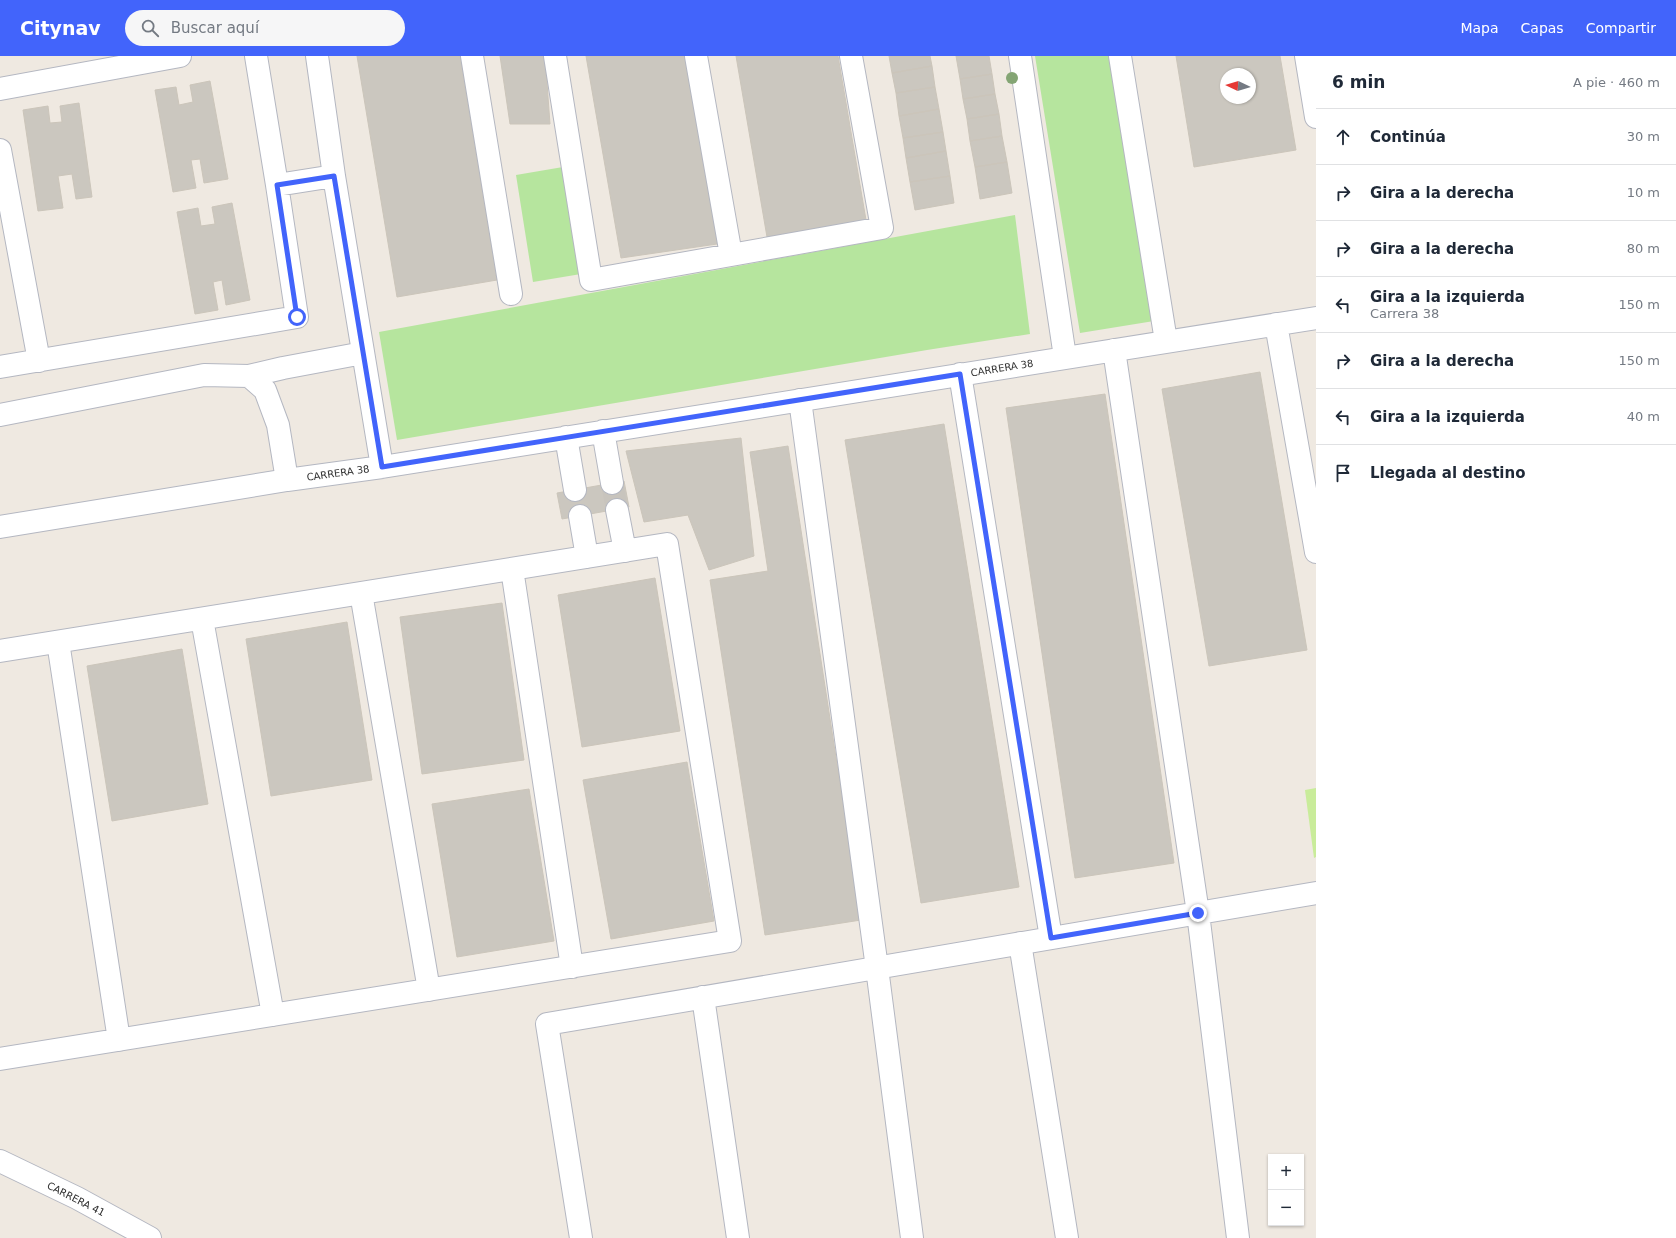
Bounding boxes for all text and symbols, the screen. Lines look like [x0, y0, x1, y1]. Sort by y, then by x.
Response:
search box [125, 10, 405, 46]
text: Citynav [20, 17, 101, 39]
icon: search [139, 17, 161, 39]
text: Buscar aquí [171, 19, 259, 37]
text: Mapa [1460, 20, 1499, 36]
text: Capas [1521, 20, 1564, 36]
text: Compartir [1586, 20, 1656, 36]
north arrow [1220, 68, 1256, 104]
text: 6 min [1332, 72, 1385, 92]
text: A pie · 460 m [1573, 75, 1660, 90]
icon: ahead [1332, 126, 1354, 148]
text: Continúa [1370, 128, 1446, 146]
text: 30 m [1627, 129, 1660, 144]
icon: right [1332, 182, 1354, 204]
text: Gira a la derecha [1370, 184, 1514, 202]
text: 10 m [1627, 185, 1660, 200]
icon: right [1332, 238, 1354, 260]
text: Gira a la derecha [1370, 240, 1514, 258]
text: 80 m [1627, 241, 1660, 256]
text: Gira a la izquierda [1370, 288, 1525, 306]
icon: left [1332, 294, 1354, 316]
text: 150 m [1618, 297, 1660, 312]
text: Carrera 38 [1370, 306, 1439, 321]
route start [288, 308, 306, 326]
icon: right [1332, 350, 1354, 372]
text: Gira a la derecha [1370, 352, 1514, 370]
text: 150 m [1618, 353, 1660, 368]
street label: CARRERA 38 [970, 358, 1034, 378]
icon: left [1332, 406, 1354, 428]
text: Gira a la izquierda [1370, 408, 1525, 426]
text: 40 m [1627, 409, 1660, 424]
icon: arrive [1332, 462, 1354, 484]
street label: CARRERA 38 [306, 463, 370, 483]
text: Llegada al destino [1370, 464, 1525, 482]
route end [1189, 904, 1207, 922]
map controls [1268, 1154, 1304, 1226]
button: + [1268, 1154, 1304, 1190]
street label: CARRERA 41 [45, 1180, 107, 1218]
button: − [1268, 1190, 1304, 1226]

